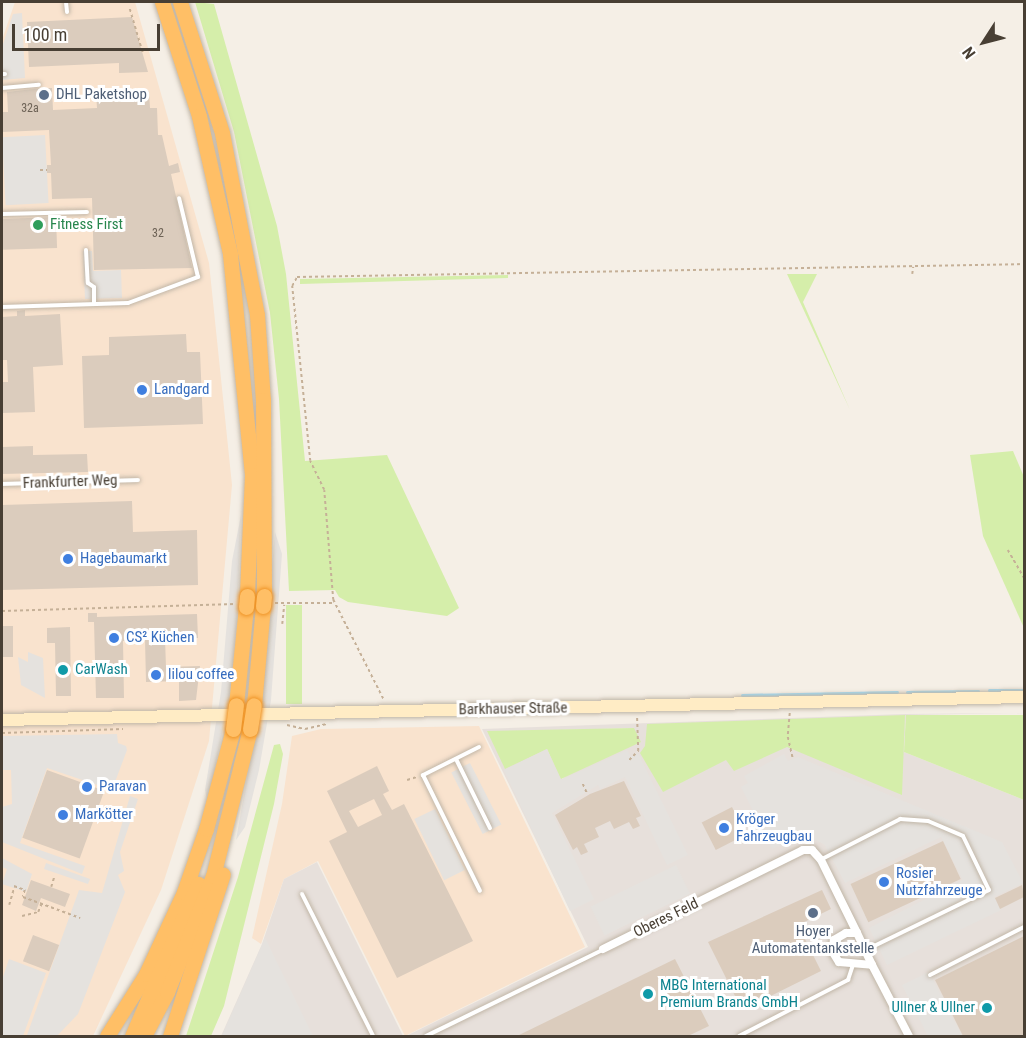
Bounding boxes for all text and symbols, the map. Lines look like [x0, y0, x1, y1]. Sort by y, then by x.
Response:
scale bar [15, 12, 164, 50]
north arrow [954, 12, 1014, 72]
text: 100 m [23, 24, 67, 45]
text: N [958, 43, 980, 62]
place label: DHL Paketshop [56, 86, 147, 104]
marker: DHL Paketshop [37, 88, 51, 102]
house number: 32a [21, 102, 39, 116]
place label: Fitness First [50, 216, 123, 234]
marker: Fitness First [31, 218, 45, 232]
house number: 32 [152, 227, 164, 241]
place label: Landgard [154, 381, 209, 399]
marker: Landgard [135, 383, 149, 397]
street label: Frankfurter Weg [22, 471, 118, 493]
place label: Hagebaumarkt [80, 550, 167, 568]
marker: Hagebaumarkt [61, 552, 75, 566]
place label: CS² Küchen [126, 629, 194, 647]
marker: CS² Küchen [107, 631, 121, 645]
place label: CarWash [75, 661, 128, 679]
marker: CarWash [56, 663, 70, 677]
place label: lilou coffee [168, 666, 234, 684]
marker: lilou coffee [149, 668, 163, 682]
street label: Barkhauser Straße [458, 699, 568, 719]
place label: Paravan [99, 778, 147, 796]
marker: Paravan [80, 780, 94, 794]
place label: Markötter [75, 806, 133, 824]
marker: Markötter [56, 808, 70, 822]
place label: Kröger Fahrzeugbau [736, 810, 812, 845]
marker: Kröger Fahrzeugbau [717, 821, 731, 835]
place label: Rosier Nutzfahrzeuge [896, 864, 982, 899]
marker: Rosier Nutzfahrzeuge [877, 875, 891, 889]
street label: Oberes Feld [631, 895, 701, 941]
marker: Hoyer Automatentankstelle [806, 906, 820, 920]
place label: Hoyer Automatentankstelle [752, 922, 874, 957]
place label: MBG International Premium Brands GmbH [660, 976, 798, 1011]
marker: MBG International Premium Brands GmbH [641, 987, 655, 1001]
place label: Ullner & Ullner [892, 999, 975, 1017]
marker: Ullner & Ullner [980, 1001, 994, 1015]

